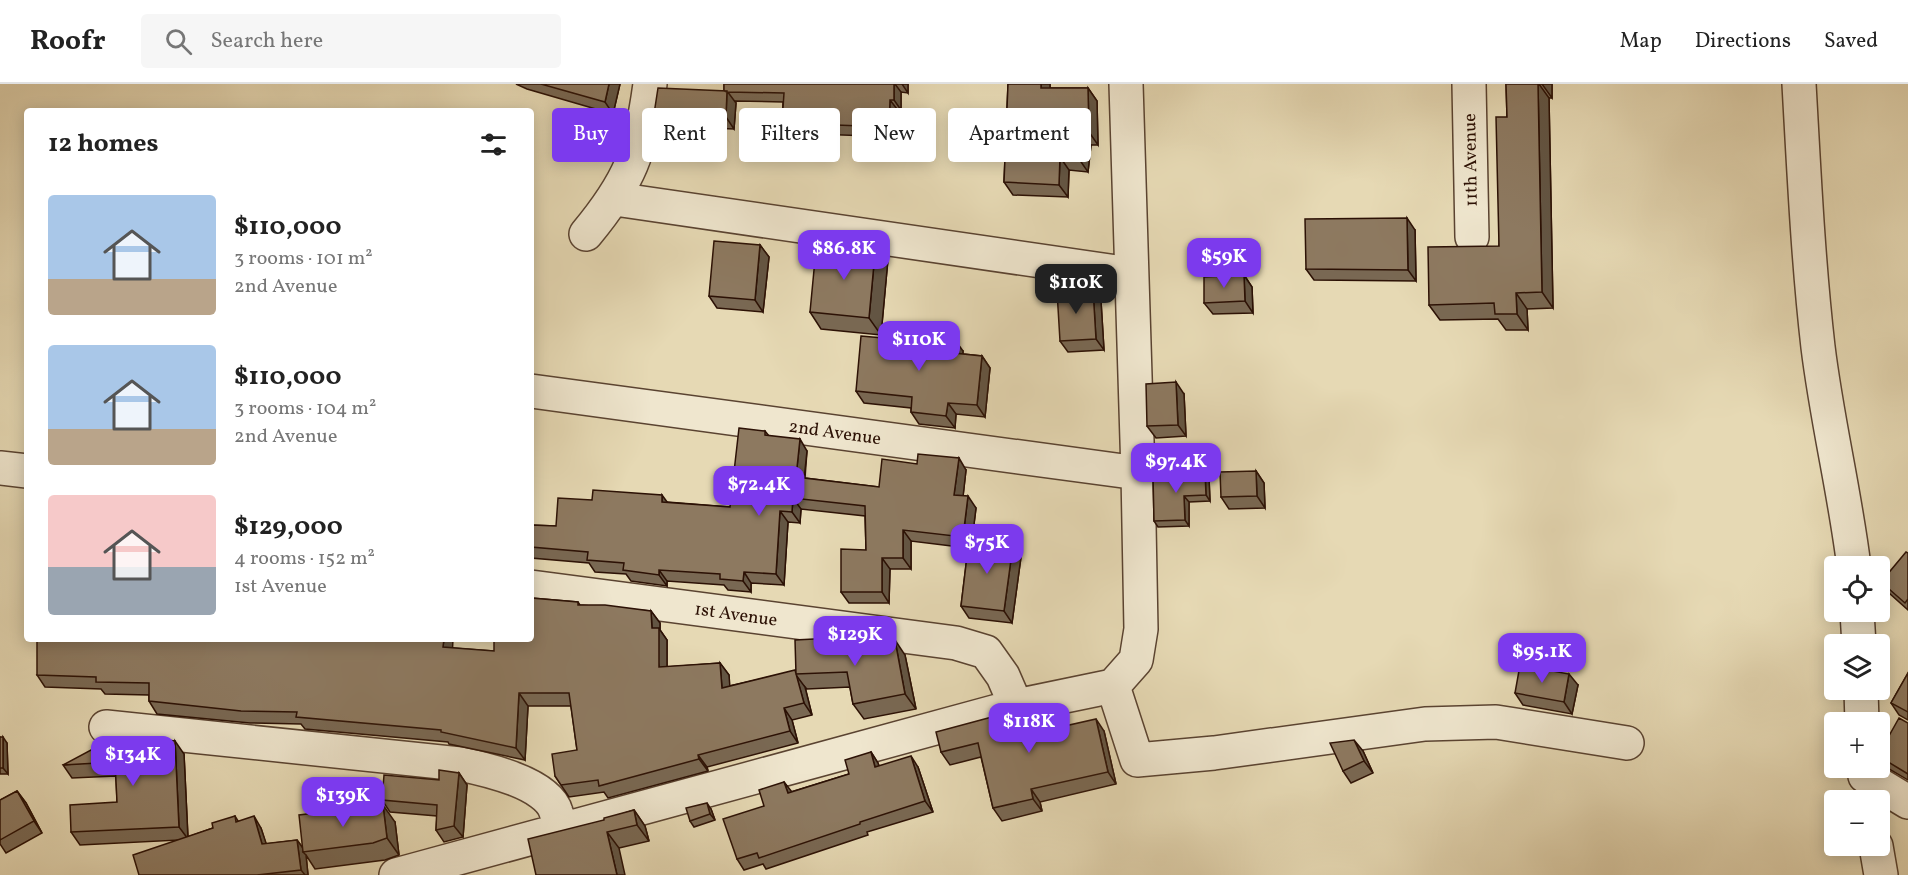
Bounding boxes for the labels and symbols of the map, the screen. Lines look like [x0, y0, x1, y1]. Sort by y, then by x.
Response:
street label: 11th Avenue [1458, 113, 1485, 207]
pin: $86.8K [795, 230, 893, 281]
pin: $59K [1188, 238, 1260, 289]
pin: $110K [1034, 264, 1118, 315]
pin: $110K [877, 321, 961, 372]
street label: 2nd Avenue [787, 415, 883, 452]
pin: $97.4K [1127, 443, 1225, 494]
pin: $72.4K [710, 466, 808, 517]
pin: $75K [951, 524, 1023, 575]
street label: 1st Avenue [693, 597, 779, 634]
pin: $129K [813, 616, 897, 667]
pin: $95.1K [1493, 633, 1591, 684]
pin: $118K [987, 703, 1071, 754]
pin: $134K [91, 736, 175, 787]
pin: $139K [301, 777, 385, 828]

